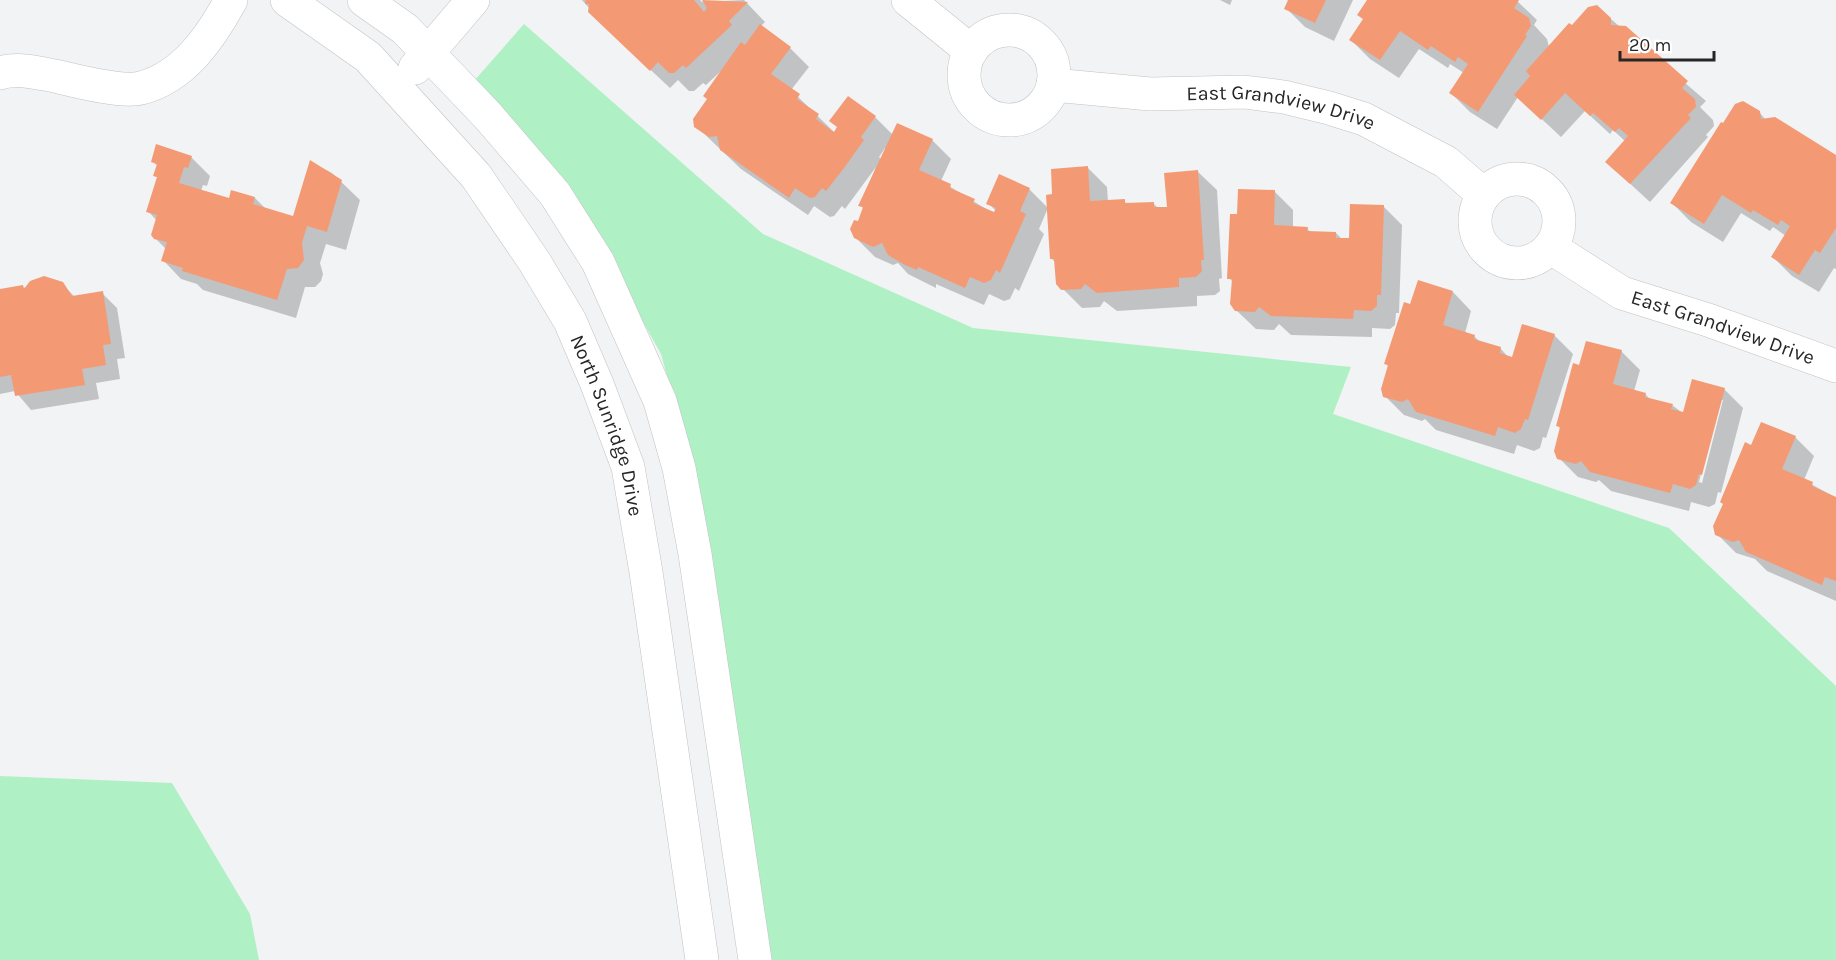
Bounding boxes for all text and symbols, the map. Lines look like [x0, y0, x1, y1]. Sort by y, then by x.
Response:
scale bar [1620, 24, 1714, 62]
text: 20 m [1629, 34, 1671, 56]
street label: East Grandview Drive [1186, 80, 1379, 135]
street label: East Grandview Drive [1628, 285, 1818, 369]
street label: North Sunridge Drive [566, 331, 648, 518]

